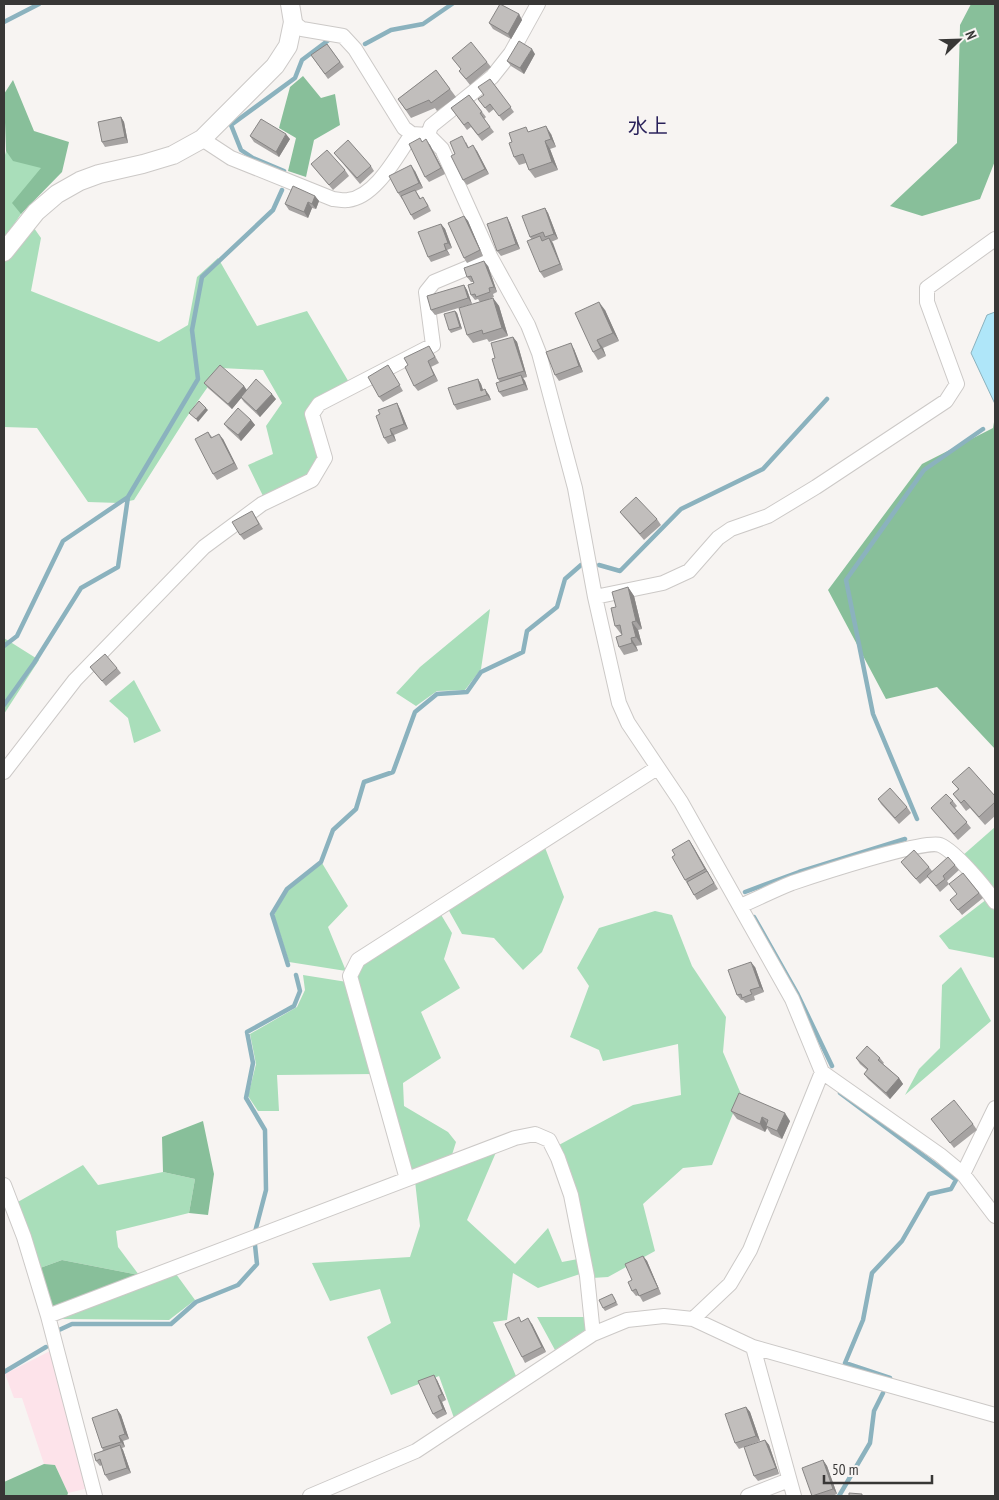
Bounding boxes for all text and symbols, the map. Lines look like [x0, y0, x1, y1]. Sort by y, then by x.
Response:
north arrow [934, 15, 984, 65]
text: N [961, 28, 981, 42]
district label: 水上 [628, 113, 668, 139]
scale bar [824, 1452, 932, 1484]
text: 50 m [832, 1460, 858, 1479]

